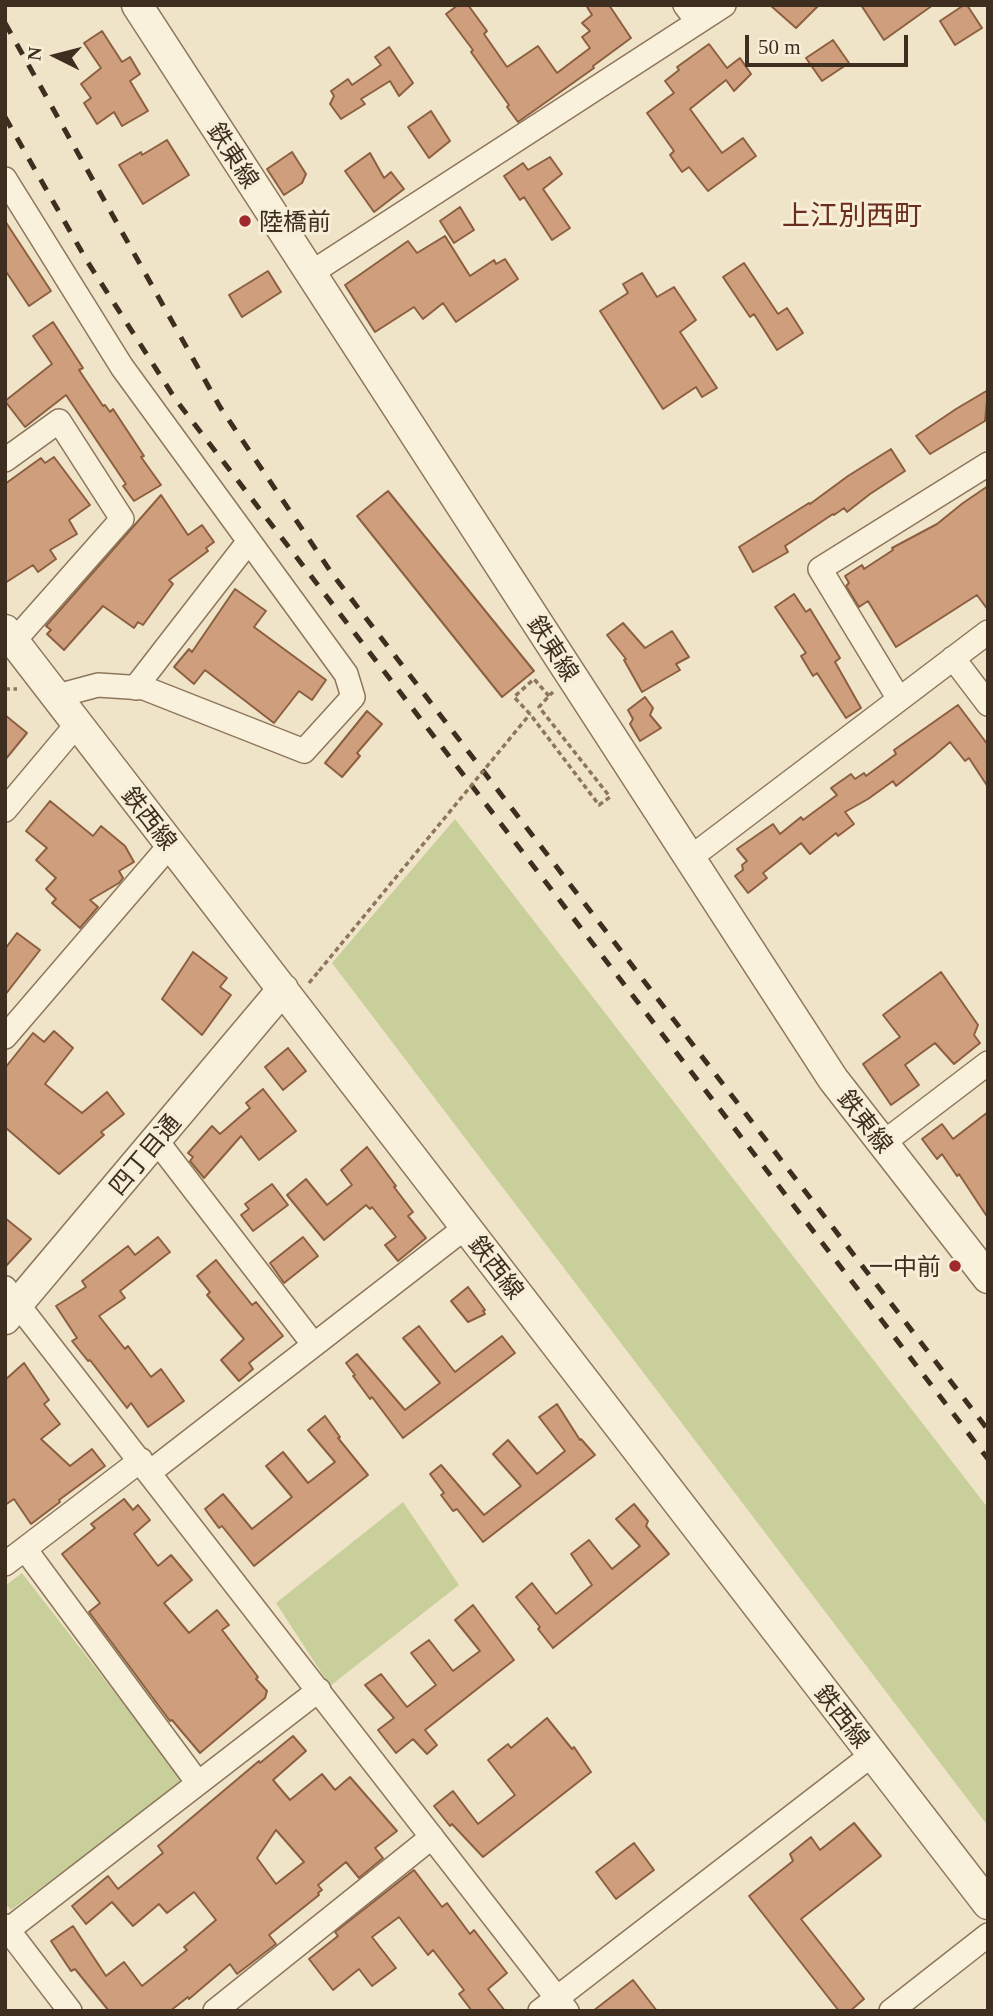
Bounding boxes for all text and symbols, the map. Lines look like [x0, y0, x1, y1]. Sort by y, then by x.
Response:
north arrow [21, 21, 91, 91]
scale bar [748, 21, 911, 65]
text: 50 m [758, 35, 801, 59]
text: N [23, 46, 46, 62]
street label: 鉄東線 [202, 117, 266, 193]
district label: 上江別西町 [782, 197, 922, 231]
place label: 陸橋前 [259, 207, 331, 235]
marker: 陸橋前 [237, 213, 253, 229]
street label: 鉄東線 [522, 610, 586, 686]
street label: 鉄西線 [116, 781, 184, 855]
street label: 鉄東線 [832, 1084, 900, 1158]
street label: 四丁目通 [102, 1108, 186, 1200]
street label: 鉄西線 [463, 1230, 531, 1304]
place label: 一中前 [869, 1252, 941, 1280]
marker: 一中前 [947, 1258, 963, 1274]
street label: 鉄西線 [809, 1679, 877, 1753]

